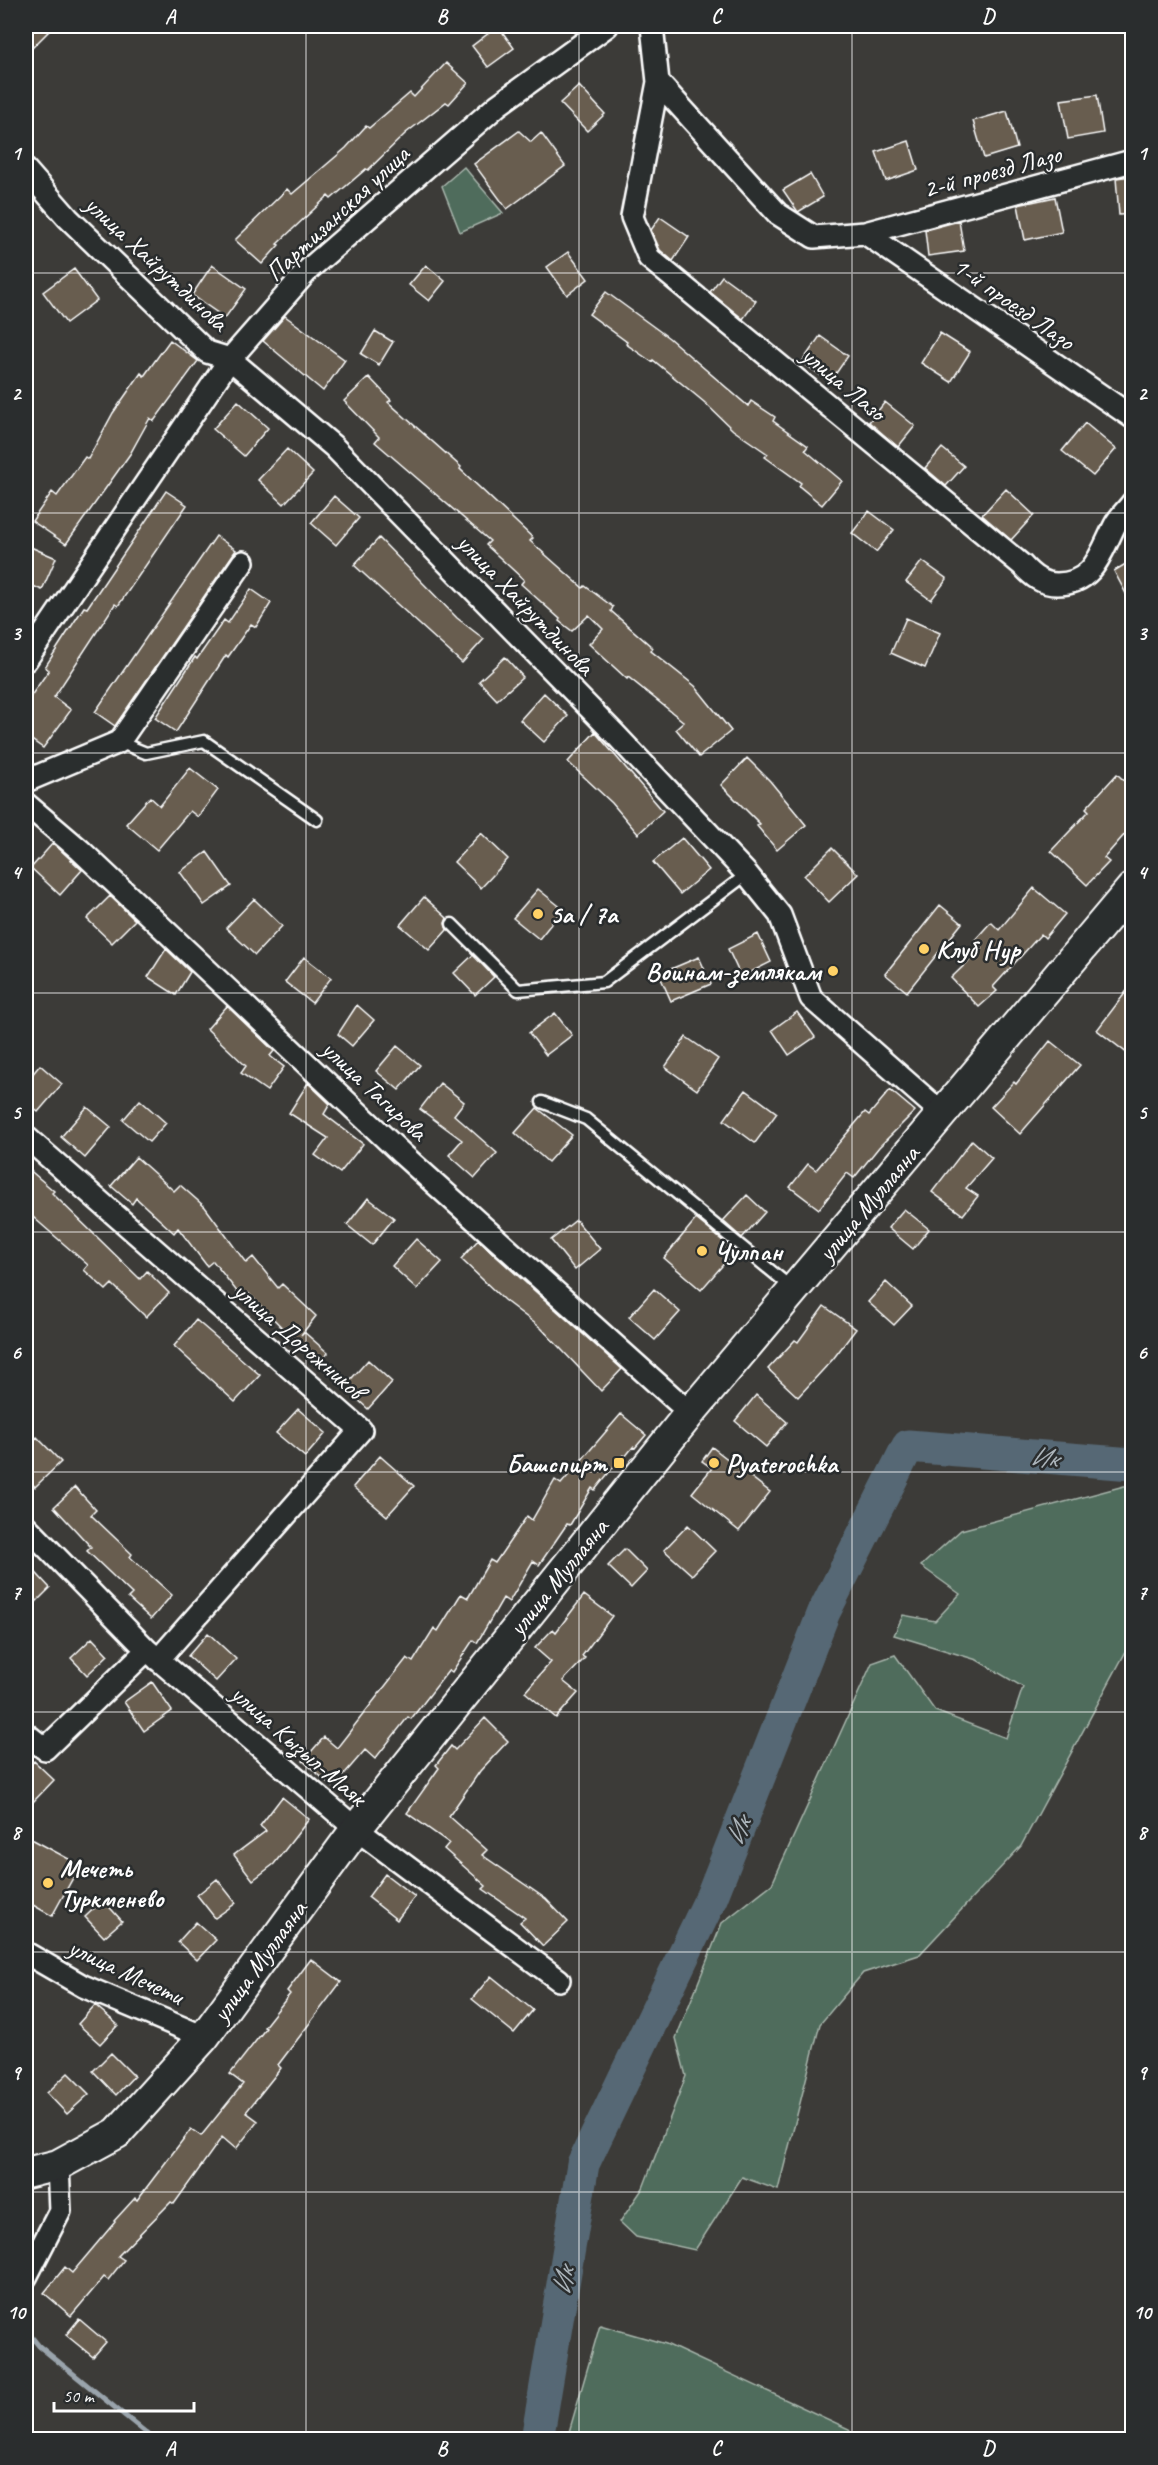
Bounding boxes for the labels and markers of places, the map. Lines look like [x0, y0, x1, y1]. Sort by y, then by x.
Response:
place label: 5а / 7а [550, 898, 620, 931]
marker: 5а / 7а [531, 907, 545, 921]
place label: Клуб Нур [936, 933, 1022, 966]
marker: Клуб Нур [917, 942, 931, 956]
place label: Воинам-землякам [646, 955, 822, 988]
marker: Воинам-землякам [826, 964, 840, 978]
place label: Чулпан [714, 1235, 784, 1268]
marker: Чулпан [695, 1244, 709, 1258]
place label: Башспирт [506, 1447, 609, 1480]
place label: Pyaterochka [726, 1447, 840, 1480]
marker: Башспирт [612, 1456, 626, 1470]
marker: Pyaterochka [707, 1456, 721, 1470]
place label: Мечеть Туркменево [60, 1852, 165, 1915]
marker: Мечеть Туркменево [41, 1876, 55, 1890]

